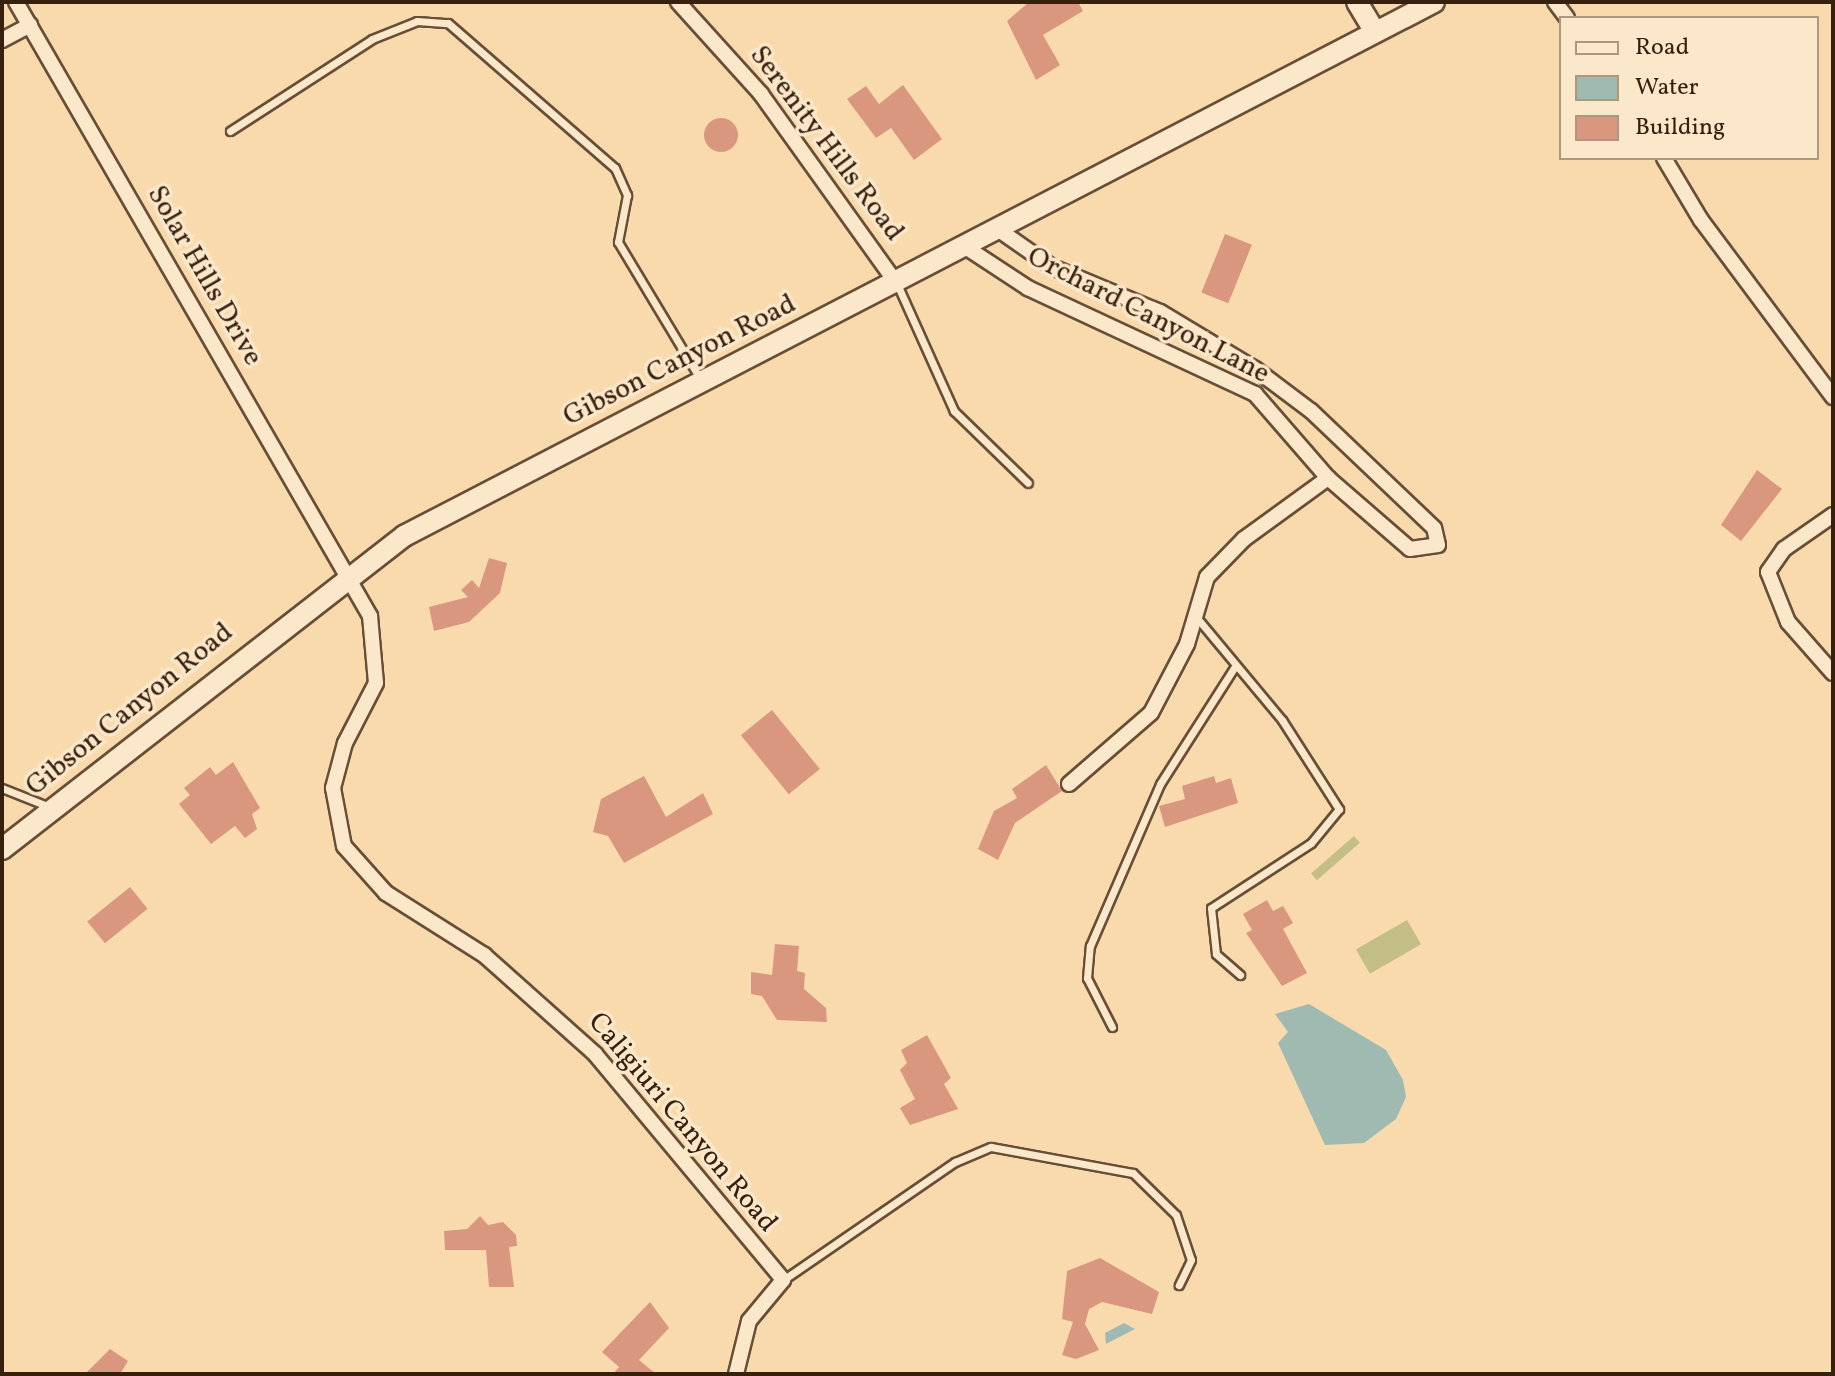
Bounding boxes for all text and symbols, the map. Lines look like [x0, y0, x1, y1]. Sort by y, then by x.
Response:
legend [1559, 16, 1819, 160]
text: Road [1635, 31, 1689, 65]
street label: Serenity Hills Road [741, 39, 911, 249]
text: Water [1635, 71, 1699, 105]
text: Building [1635, 111, 1725, 145]
street label: Solar Hills Drive [139, 180, 269, 372]
street label: Orchard Canyon Lane [1021, 240, 1275, 392]
street label: Gibson Canyon Road [558, 288, 802, 434]
street label: Gibson Canyon Road [20, 616, 240, 804]
street label: Caligiuri Canyon Road [580, 1006, 784, 1240]

